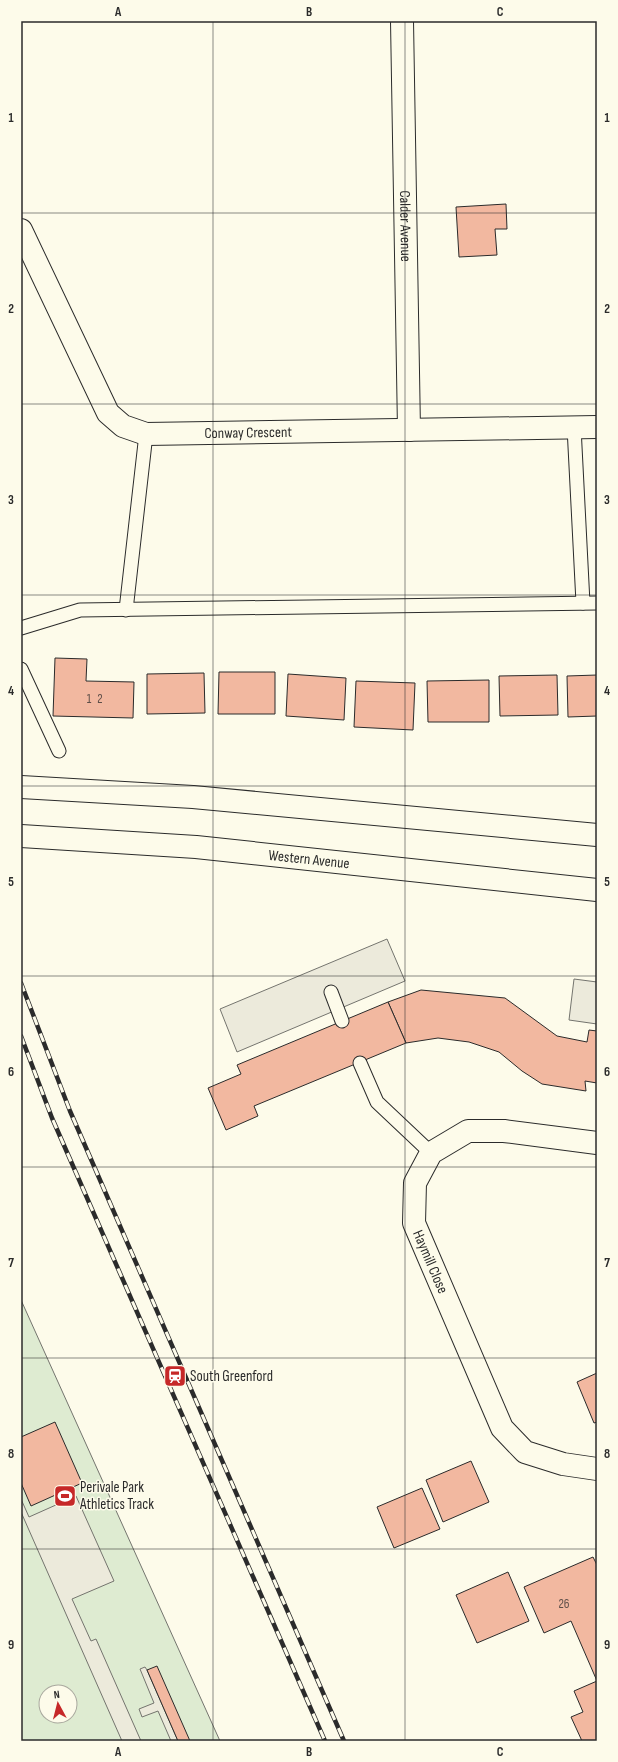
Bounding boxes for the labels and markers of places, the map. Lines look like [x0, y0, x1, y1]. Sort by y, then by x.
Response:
station icon: South Greenford [162, 1363, 188, 1389]
place label: South Greenford [190, 1367, 273, 1386]
place label: Perivale Park Athletics Track [79, 1478, 154, 1514]
sports icon: Perivale Park Athletics Track [52, 1483, 78, 1509]

